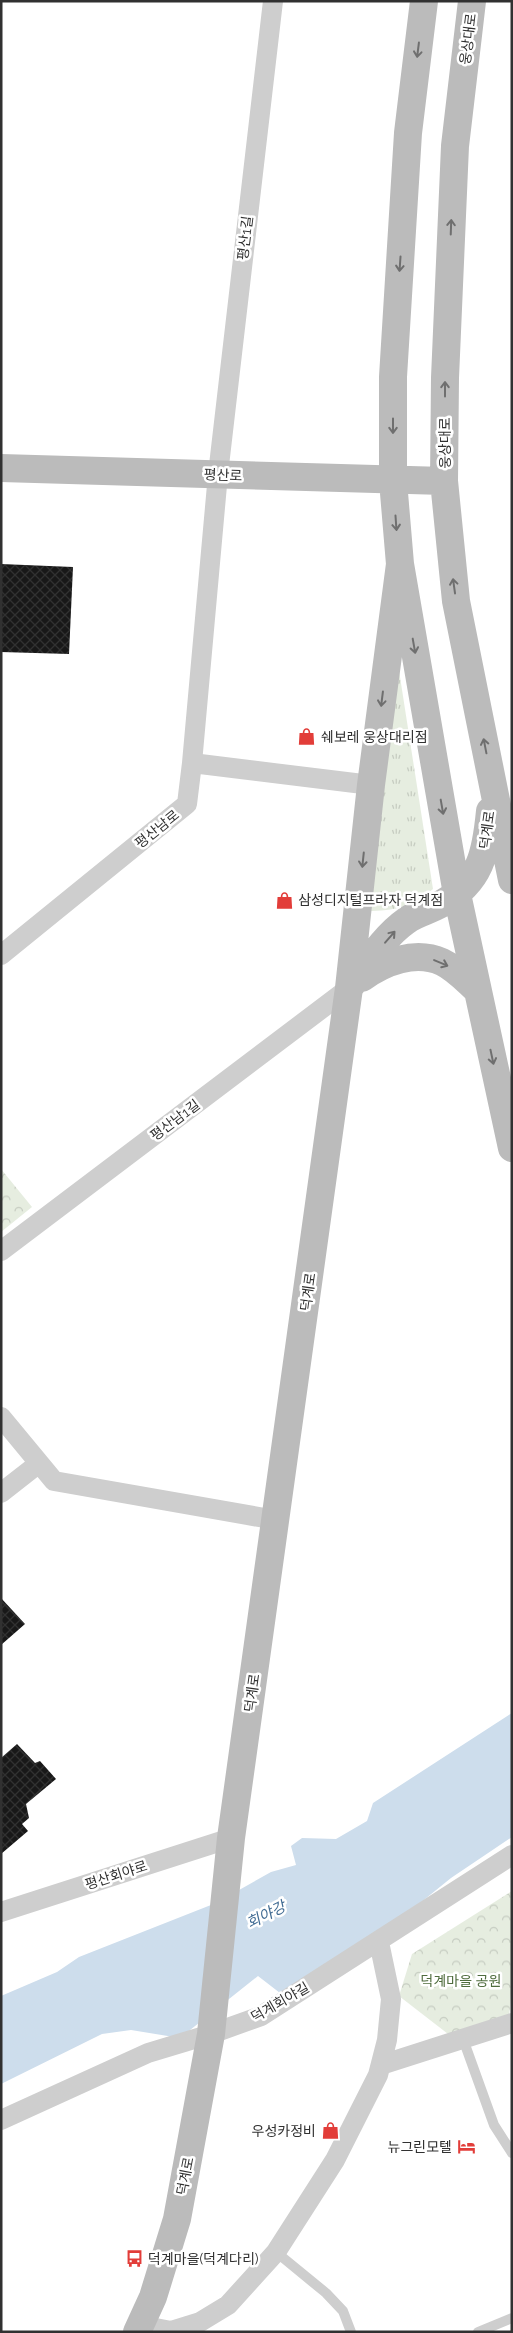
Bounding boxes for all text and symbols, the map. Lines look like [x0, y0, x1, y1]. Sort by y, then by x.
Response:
street label: 웅상대로 [457, 12, 479, 66]
one-way arrow [413, 41, 423, 57]
street label: 평산1길 [234, 215, 256, 261]
one-way arrow [447, 219, 456, 235]
one-way arrow [395, 255, 404, 271]
one-way arrow [440, 382, 450, 398]
street label: 웅상대로 [437, 417, 453, 469]
one-way arrow [388, 418, 398, 434]
street label: 평산로 [203, 466, 243, 484]
one-way arrow [392, 514, 401, 530]
one-way arrow [449, 579, 459, 595]
one-way arrow [409, 638, 419, 654]
one-way arrow [377, 691, 387, 707]
shop icon: 쉐보레 웅상대리점 [297, 727, 317, 747]
place label: 쉐보레 웅상대리점 [321, 729, 428, 745]
one-way arrow [479, 738, 489, 754]
one-way arrow [437, 798, 447, 814]
street label: 평산남로 [132, 806, 182, 851]
street label: 덕계로 [476, 810, 498, 850]
one-way arrow [358, 852, 368, 868]
shop icon: 삼성디지털프라자 덕계점 [274, 890, 294, 910]
place label: 삼성디지털프라자 덕계점 [298, 892, 443, 908]
one-way arrow [385, 930, 396, 943]
one-way arrow [433, 959, 448, 969]
one-way arrow [488, 1049, 497, 1065]
street label: 평산남1길 [147, 1096, 203, 1144]
street label: 덕계로 [297, 1272, 319, 1312]
street label: 덕계로 [241, 1673, 263, 1713]
street label: 평산회야로 [83, 1857, 149, 1893]
water label: 회야강 [243, 1897, 290, 1932]
park label: 덕계마을 공원 [421, 1973, 501, 1989]
street label: 덕계회야길 [248, 1979, 312, 2025]
shop icon: 우성카정비 [320, 2121, 340, 2141]
place label: 우성카정비 [252, 2123, 316, 2139]
hotel icon: 뉴그린모텔 [456, 2137, 476, 2157]
place label: 뉴그린모텔 [388, 2139, 452, 2155]
street label: 덕계로 [173, 2155, 197, 2196]
bus stop icon: 덕계마을(덕계다리) [124, 2249, 144, 2269]
place label: 덕계마을(덕계다리) [148, 2251, 259, 2267]

